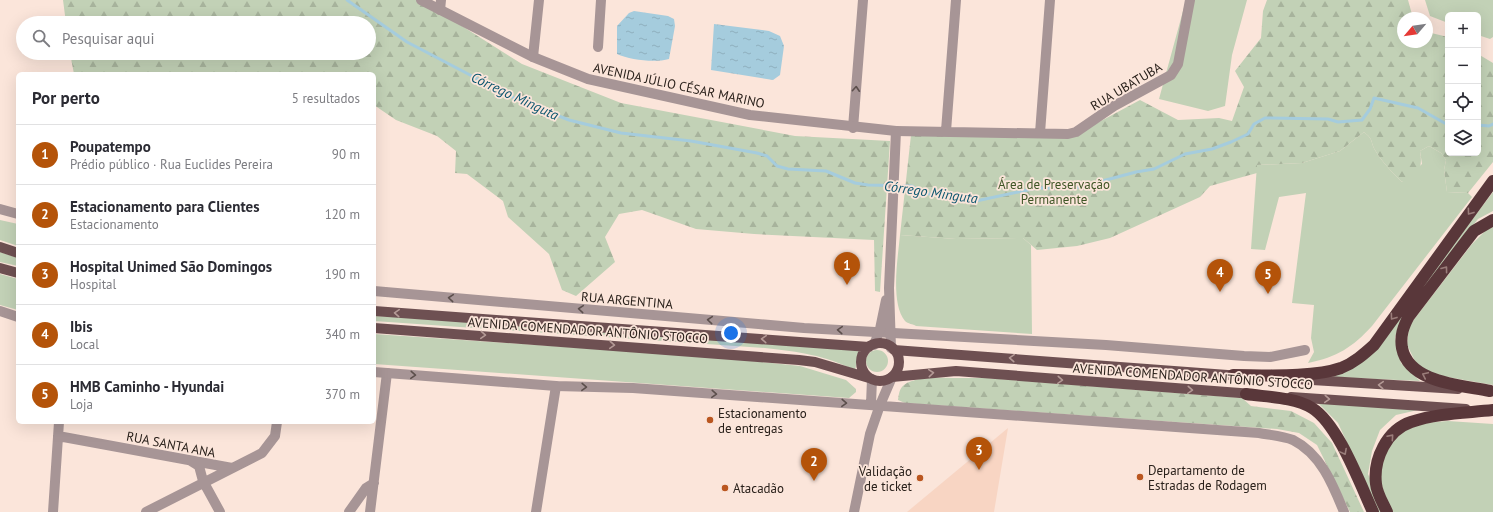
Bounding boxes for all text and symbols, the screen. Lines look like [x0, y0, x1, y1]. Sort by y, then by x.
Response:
north arrow [1397, 12, 1433, 48]
map controls [1445, 12, 1481, 156]
button: + [1445, 12, 1481, 48]
search box [16, 16, 376, 60]
icon: search [30, 27, 52, 49]
text: Pesquisar aqui [62, 29, 154, 48]
button: − [1445, 48, 1481, 84]
street label: RUA UBATUBA [1087, 58, 1165, 114]
street label: AVENIDA JÚLIO CÉSAR MARINO [592, 59, 766, 112]
water label: Córrego Minguta [468, 68, 562, 124]
button: locate [1445, 84, 1481, 120]
one-way arrow [852, 86, 861, 92]
text: Por perto [32, 87, 100, 109]
text: 5 resultados [292, 90, 360, 107]
button: layers [1445, 120, 1481, 156]
text: Poupatempo [70, 137, 151, 156]
text: 1 [41, 146, 49, 163]
text: 90 m [332, 146, 360, 163]
text: Prédio público · Rua Euclides Pereira [70, 156, 273, 173]
park label: Área de Preservação Permanente [998, 176, 1110, 208]
water label: Córrego Minguta [883, 177, 979, 208]
text: Estacionamento para Clientes [70, 197, 260, 216]
text: 2 [41, 206, 49, 223]
text: 120 m [325, 206, 360, 223]
one-way arrow [1468, 208, 1475, 215]
text: Estacionamento [70, 216, 159, 233]
pin: 1 [834, 252, 860, 285]
text: Hospital Unimed São Domingos [70, 257, 272, 276]
pin: 4 [1207, 259, 1233, 292]
pin: 5 [1255, 261, 1281, 294]
text: 3 [41, 266, 49, 283]
text: 190 m [325, 266, 360, 283]
one-way arrow [1440, 267, 1447, 274]
text: Hospital [70, 276, 116, 293]
street label: RUA ARGENTINA [580, 288, 674, 313]
one-way arrow [448, 294, 454, 303]
one-way arrow [578, 305, 584, 314]
one-way arrow [394, 309, 400, 318]
one-way arrow [1391, 313, 1398, 320]
street label: AVENIDA COMENDADOR ANTÔNIO STOCCO [467, 314, 709, 347]
one-way arrow [707, 315, 713, 324]
text: Ibis [70, 317, 93, 336]
your location [721, 323, 741, 343]
one-way arrow [837, 325, 843, 334]
text: 4 [41, 326, 49, 343]
text: 340 m [325, 326, 360, 343]
one-way arrow [480, 331, 486, 340]
one-way arrow [761, 335, 767, 343]
text: Local [70, 336, 99, 353]
one-way arrow [609, 340, 615, 349]
one-way arrow [1009, 354, 1015, 363]
street label: AVENIDA COMENDADOR ANTÔNIO STOCCO [1072, 360, 1314, 393]
one-way arrow [928, 368, 934, 377]
one-way arrow [410, 370, 416, 379]
one-way arrow [1421, 372, 1429, 380]
one-way arrow [1057, 375, 1063, 384]
text: HMB Caminho - Hyundai [70, 377, 224, 396]
one-way arrow [1378, 380, 1384, 389]
one-way arrow [581, 383, 587, 391]
one-way arrow [1187, 385, 1193, 394]
text: 5 [41, 386, 49, 403]
text: 370 m [325, 386, 360, 403]
one-way arrow [711, 390, 717, 399]
one-way arrow [1324, 395, 1330, 404]
text: Loja [70, 396, 93, 413]
one-way arrow [841, 398, 847, 407]
place label: Estacionamento de entregas [718, 405, 807, 437]
marker: Estacionamento de entregas [705, 415, 715, 425]
street label: RUA SANTA ANA [125, 428, 217, 462]
one-way arrow [1386, 434, 1393, 442]
pin: 3 [966, 437, 992, 470]
one-way arrow [1340, 447, 1347, 455]
pin: 2 [801, 448, 827, 481]
place label: Departamento de Estradas de Rodagem [1148, 462, 1267, 494]
place label: Validação de ticket [858, 463, 913, 495]
marker: Departamento de Estradas de Rodagem [1135, 472, 1145, 482]
marker: Validação de ticket [915, 473, 925, 483]
place label: Atacadão [733, 480, 784, 497]
marker: Atacadão [720, 483, 730, 493]

